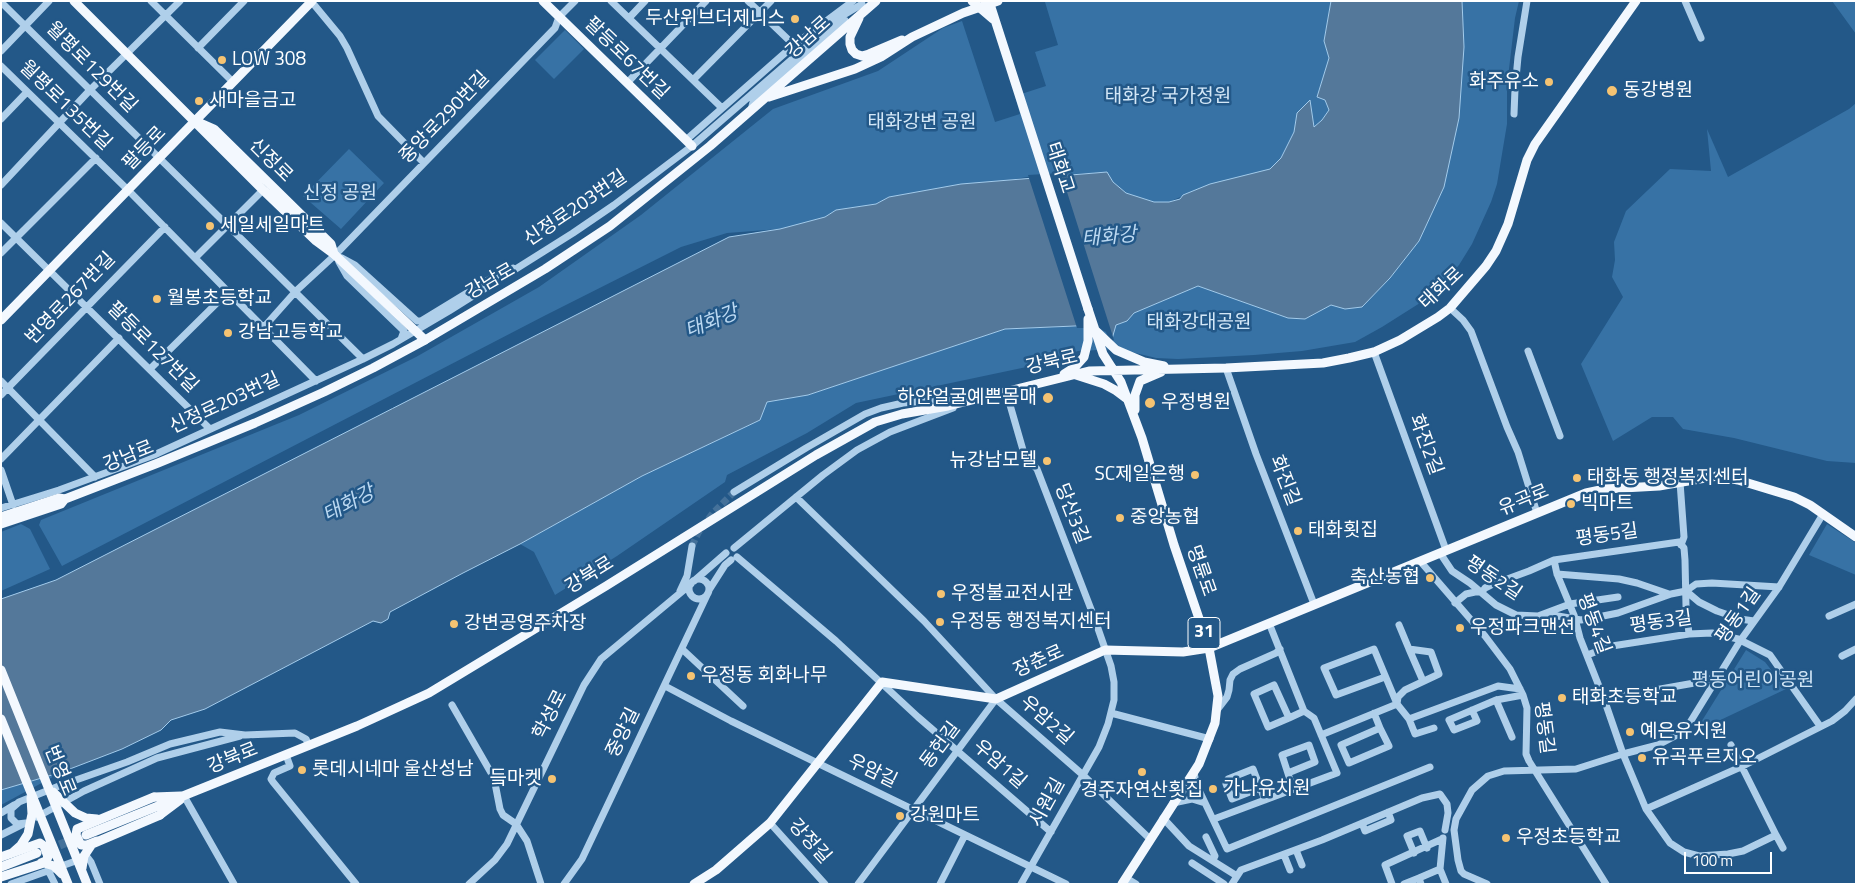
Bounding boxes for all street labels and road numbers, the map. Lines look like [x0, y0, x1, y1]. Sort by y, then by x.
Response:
street label: 강남로 [782, 12, 836, 64]
street label: 팔등로67번길 [579, 13, 673, 105]
street label: 월평로129번길 [41, 18, 141, 118]
street label: 월평로135번길 [14, 56, 116, 156]
street label: 중앙로290번길 [395, 67, 495, 169]
street label: 팔등로 [119, 122, 171, 176]
street label: 신정로 [243, 134, 297, 188]
street label: 태화교 [1040, 140, 1078, 196]
street label: 신정로203번길 [520, 166, 632, 252]
street label: 번영로267번길 [21, 248, 121, 350]
street label: 강남로 [463, 259, 519, 305]
street label: 태화로 [1415, 263, 1469, 315]
street label: 팔등로127번길 [102, 298, 202, 398]
street label: 강북로 [1024, 346, 1080, 380]
street label: 신정로203번길 [166, 368, 284, 440]
street label: 화진2길 [1404, 411, 1446, 479]
street label: 강남로 [100, 437, 158, 477]
street label: 화진길 [1264, 452, 1304, 510]
street label: 당산3길 [1049, 480, 1093, 548]
street label: 유곡로 [1495, 481, 1553, 521]
street label: 평동5길 [1574, 520, 1640, 552]
street label: 명륜로 [1181, 542, 1219, 600]
street label: 강북로 [562, 552, 618, 600]
street label: 평동2길 [1460, 552, 1526, 606]
street label: 평동1길 [1712, 584, 1766, 648]
street label: 평동4길 [1572, 590, 1614, 658]
street label: 평동3길 [1628, 607, 1694, 639]
road number: 31 [1188, 618, 1220, 648]
street label: 장춘로 [1010, 641, 1068, 683]
street label: 학성로 [529, 686, 573, 744]
street label: 우암2길 [1015, 692, 1077, 750]
street label: 평동길 [1528, 701, 1558, 755]
street label: 중앙길 [602, 704, 646, 762]
street label: 동헌길 [916, 718, 966, 774]
street label: 우암1길 [968, 736, 1030, 794]
street label: 강북로 [204, 739, 262, 779]
street label: 번영로 [39, 742, 79, 800]
street label: 우암길 [843, 750, 901, 794]
street label: 시원길 [1025, 775, 1071, 831]
street label: 강정길 [783, 815, 835, 869]

